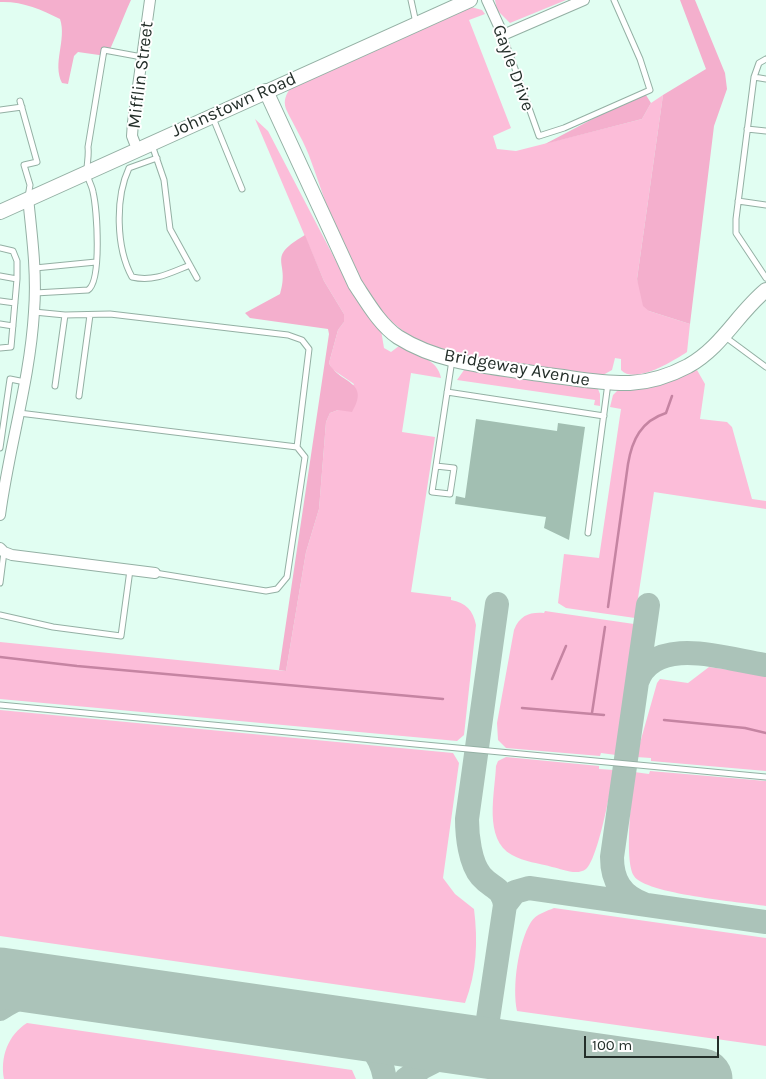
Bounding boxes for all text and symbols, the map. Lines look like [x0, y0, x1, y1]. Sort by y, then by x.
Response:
street label: Mifflin Street [124, 20, 158, 130]
street label: Gayle Drive [487, 22, 539, 114]
street label: Johnstown Road [168, 68, 300, 142]
street label: Bridgeway Avenue [442, 345, 592, 391]
scale bar [586, 1026, 721, 1058]
text: 100 m [592, 1036, 632, 1054]

